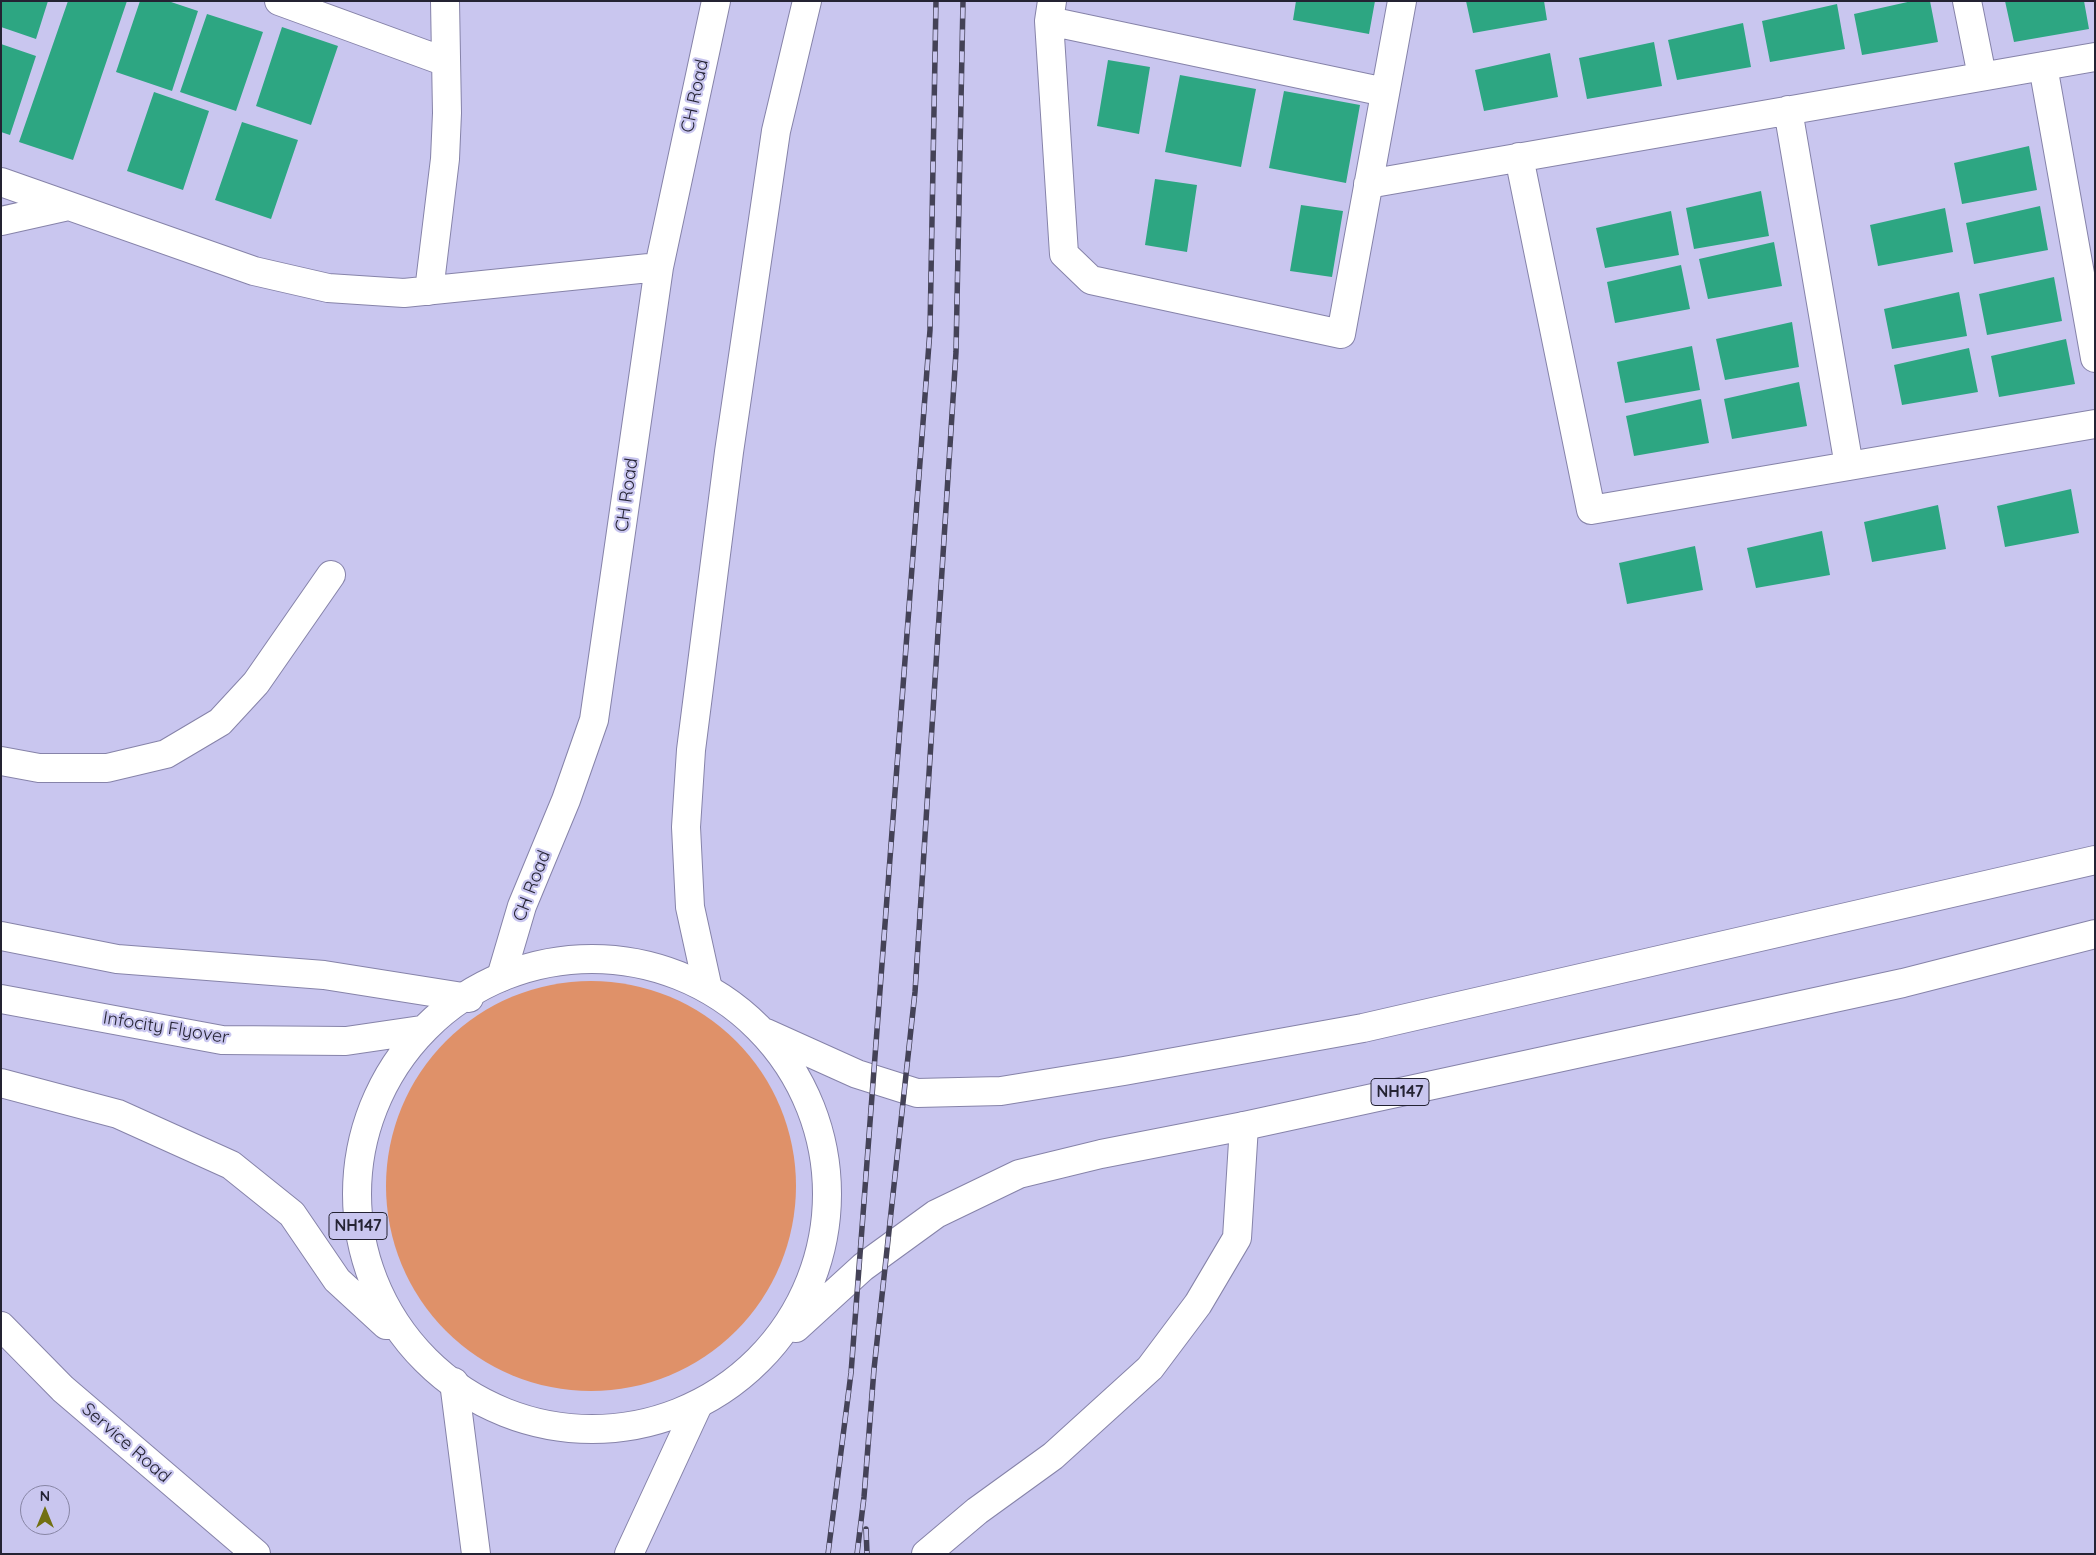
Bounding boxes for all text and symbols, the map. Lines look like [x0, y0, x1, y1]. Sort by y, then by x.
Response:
street label: CH Road [677, 57, 713, 135]
street label: CH Road [611, 457, 643, 533]
street label: CH Road [509, 847, 555, 925]
street label: Infocity Flyover [101, 1007, 231, 1049]
road number: NH147 [1371, 1078, 1429, 1106]
road number: NH147 [329, 1212, 387, 1240]
street label: Service Road [77, 1399, 175, 1487]
north arrow [20, 1485, 70, 1535]
text: N [40, 1487, 50, 1505]

